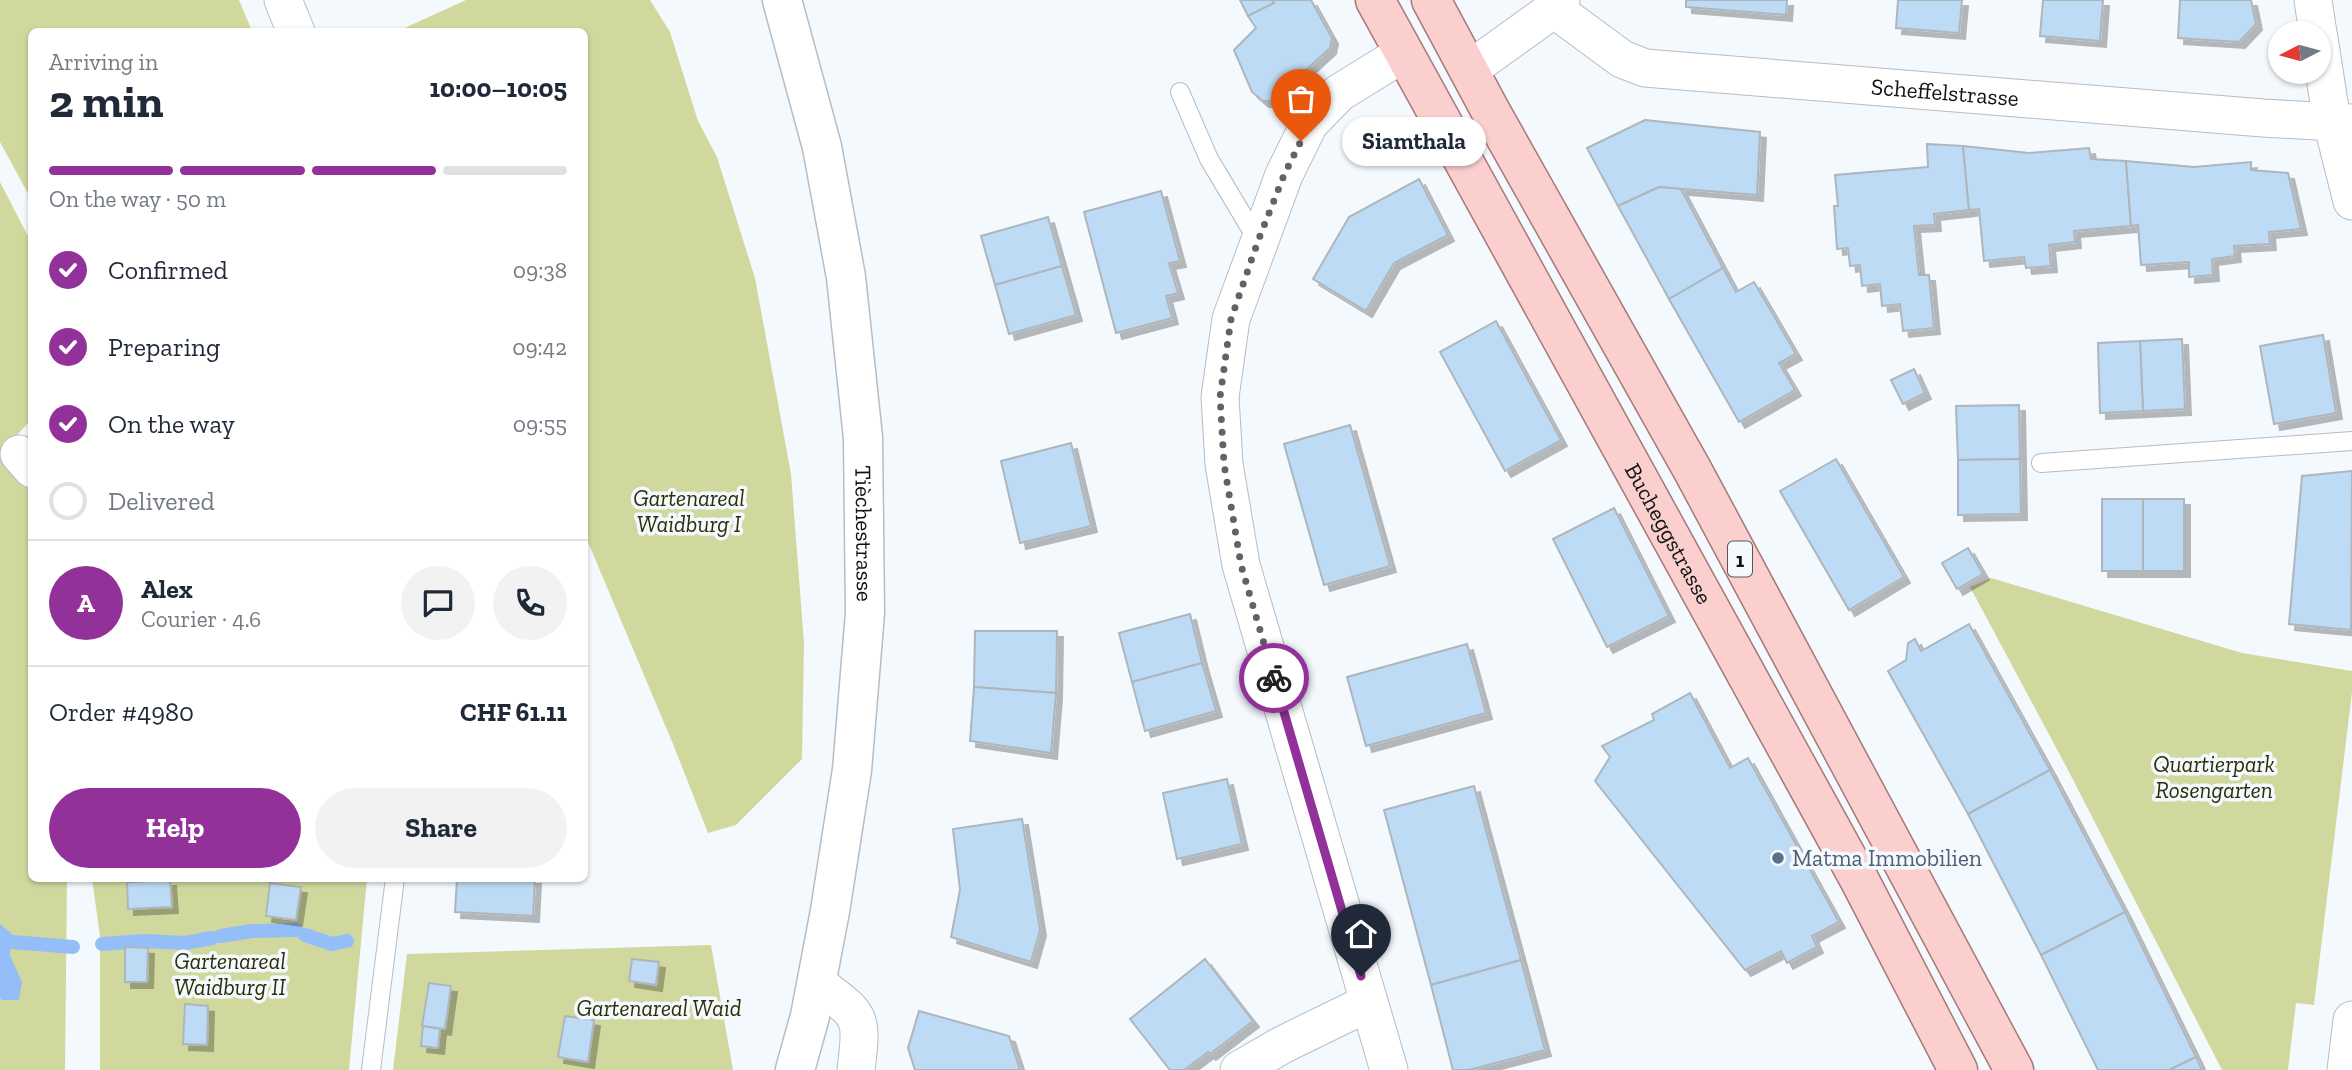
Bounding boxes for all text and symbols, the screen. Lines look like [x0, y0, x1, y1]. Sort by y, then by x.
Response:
north arrow [2268, 21, 2331, 84]
map controls [2268, 21, 2331, 84]
text: Arriving in [49, 48, 158, 76]
pin [1271, 69, 1331, 141]
text: 10:00–10:05 [430, 72, 567, 104]
street label: Scheffelstrasse [1870, 72, 2020, 112]
text: 2 min [49, 74, 164, 129]
icon: bag [1282, 80, 1320, 118]
callout: Siamthala [1343, 116, 1486, 166]
text: Siamthala [1362, 127, 1466, 155]
text: On the way · 50 m [49, 185, 226, 213]
icon: check [49, 251, 87, 289]
text: Confirmed [108, 254, 228, 286]
text: 09:38 [513, 256, 567, 284]
icon: check [49, 328, 87, 366]
text: Preparing [108, 331, 220, 363]
text: 09:42 [512, 333, 567, 361]
icon: check [49, 405, 87, 443]
text: On the way [108, 408, 235, 440]
text: 09:55 [513, 410, 567, 438]
street label: Bucheggstrasse [1619, 458, 1719, 609]
street label: Tièchestrasse [849, 465, 879, 602]
park label: Gartenareal Waidburg I [633, 484, 745, 538]
text: Delivered [108, 485, 215, 517]
road number: 1 [1728, 542, 1752, 576]
button: chat [401, 566, 475, 640]
button: phone [493, 566, 567, 640]
text: Alex [141, 573, 193, 605]
text: A [77, 587, 95, 619]
text: Courier · 4.6 [141, 605, 261, 633]
courier [1239, 643, 1309, 713]
icon: bike [1255, 659, 1293, 697]
text: Order #4980 [49, 696, 194, 728]
text: CHF 61.11 [460, 696, 567, 728]
park label: Quartierpark Rosengarten [2153, 750, 2275, 804]
button: Help [49, 788, 301, 868]
button: Share [315, 788, 567, 868]
place label: Matma Immobilien [1792, 844, 1982, 872]
marker: Matma Immobilien [1770, 850, 1786, 866]
pin [1331, 904, 1391, 976]
icon: home [1342, 915, 1380, 953]
park label: Gartenareal Waidburg II [174, 947, 287, 1001]
park label: Gartenareal Waid [577, 994, 742, 1022]

